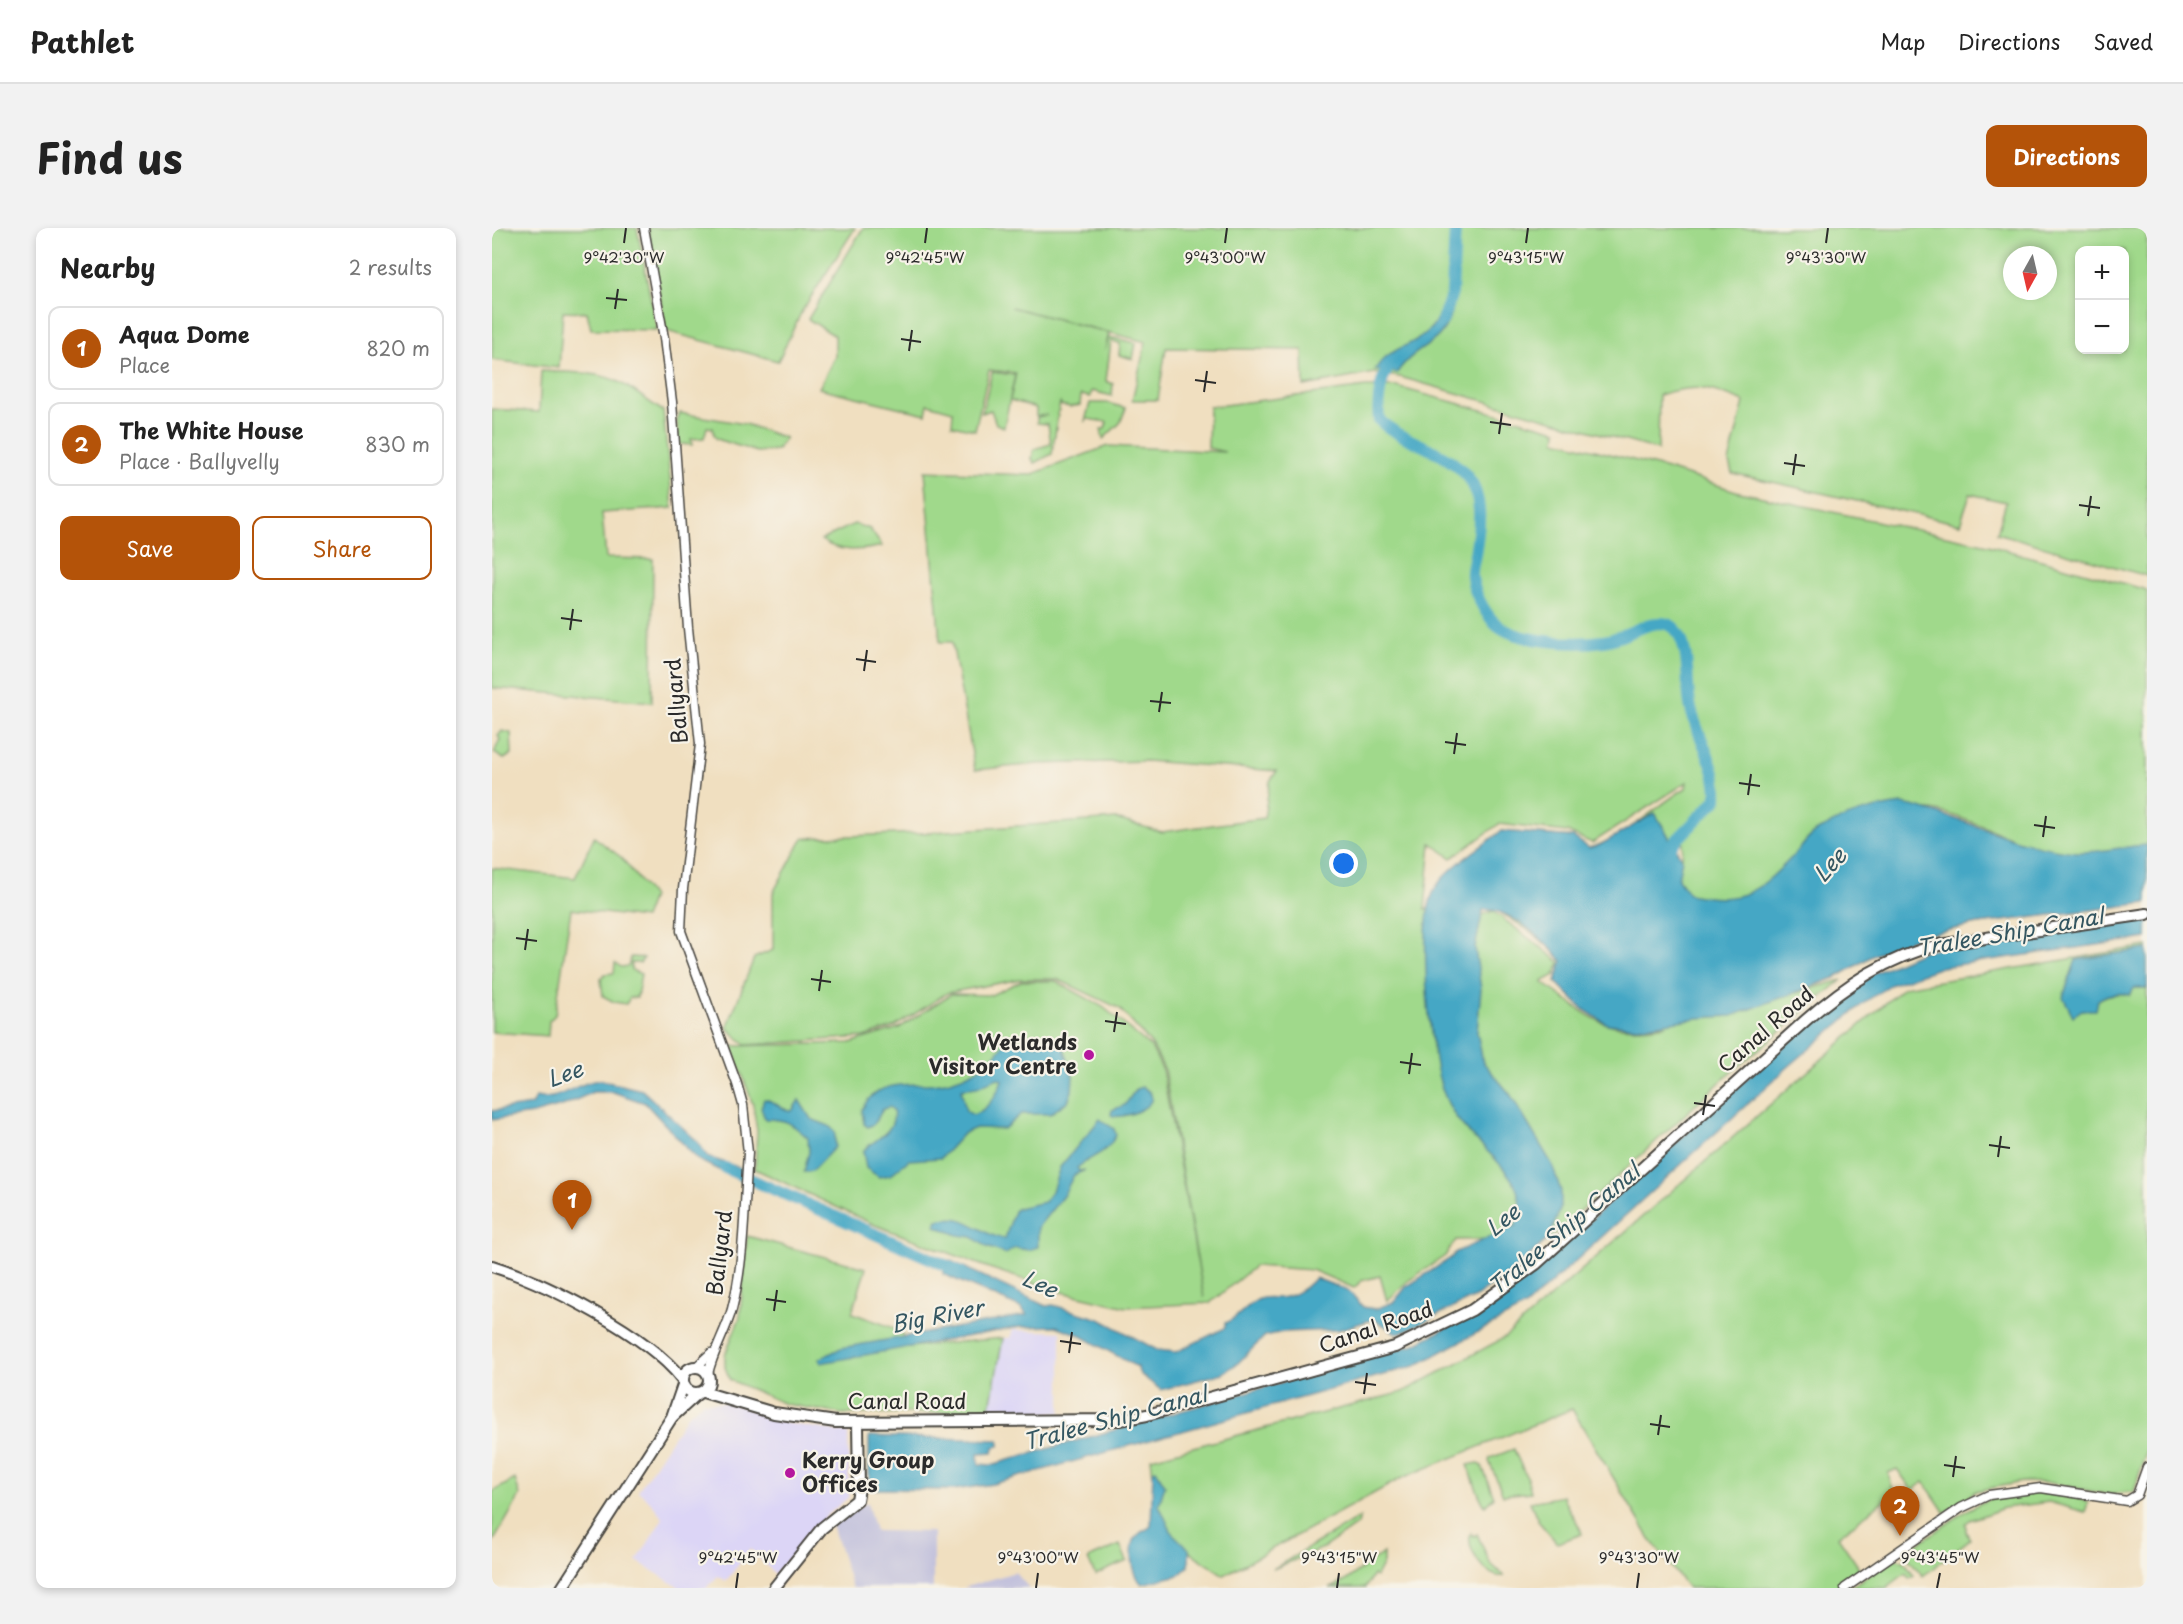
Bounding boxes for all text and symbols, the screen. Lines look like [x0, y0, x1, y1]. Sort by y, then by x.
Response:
text: Pathlet [30, 20, 134, 63]
text: Map [1880, 25, 1925, 57]
text: Directions [1958, 25, 2060, 57]
text: Saved [2093, 25, 2153, 57]
text: Find us [36, 125, 183, 188]
button: Directions [1986, 125, 2147, 187]
text: 9°42'30"W [584, 245, 665, 268]
text: 9°42'45"W [886, 245, 965, 268]
text: 9°43'00"W [1184, 245, 1266, 268]
text: 9°43'15"W [1488, 245, 1565, 268]
text: 9°43'30"W [1786, 245, 1867, 268]
north arrow [2003, 246, 2057, 300]
map controls [2075, 246, 2129, 354]
button: + [2075, 246, 2129, 300]
text: Nearby [60, 248, 155, 287]
text: 2 results [349, 252, 432, 282]
button: − [2075, 300, 2129, 354]
text: Aqua Dome [119, 317, 250, 350]
text: 1 [77, 333, 86, 363]
text: 820 m [367, 333, 430, 363]
text: Place [119, 350, 170, 380]
text: The White House [119, 413, 303, 446]
text: 2 [74, 429, 89, 459]
text: 830 m [365, 429, 430, 459]
text: Place · Ballyvelly [119, 446, 280, 476]
button: Save [60, 516, 240, 580]
button: Share [252, 516, 432, 580]
street label: Ballyard [655, 657, 695, 745]
water label: Lee [1804, 839, 1854, 889]
your location [1329, 849, 1358, 878]
water label: Tralee Ship Canal [1914, 897, 2109, 963]
street label: Canal Road [1709, 977, 1820, 1080]
place label: Wetlands Visitor Centre [928, 1025, 1077, 1081]
marker: Wetlands Visitor Centre [1082, 1048, 1096, 1062]
water label: Lee [542, 1051, 588, 1094]
water label: Tralee Ship Canal [1480, 1153, 1648, 1301]
pin: 1 [552, 1180, 592, 1230]
water label: Lee [1478, 1194, 1527, 1243]
street label: Ballyard [697, 1208, 739, 1297]
water label: Lee [1017, 1260, 1064, 1305]
water label: Big River [888, 1289, 989, 1340]
street label: Canal Road [1314, 1292, 1437, 1361]
water label: Tralee Ship Canal [1019, 1375, 1213, 1457]
street label: Canal Road [847, 1384, 967, 1416]
place label: Kerry Group Offices [802, 1443, 934, 1499]
marker: Kerry Group Offices [783, 1466, 797, 1480]
pin: 2 [1880, 1486, 1920, 1536]
text: 9°42'45"W [699, 1545, 778, 1568]
text: 9°43'00"W [997, 1545, 1079, 1568]
text: 9°43'15"W [1301, 1545, 1378, 1568]
text: 9°43'30"W [1599, 1545, 1680, 1568]
text: 9°43'45"W [1901, 1545, 1980, 1568]

